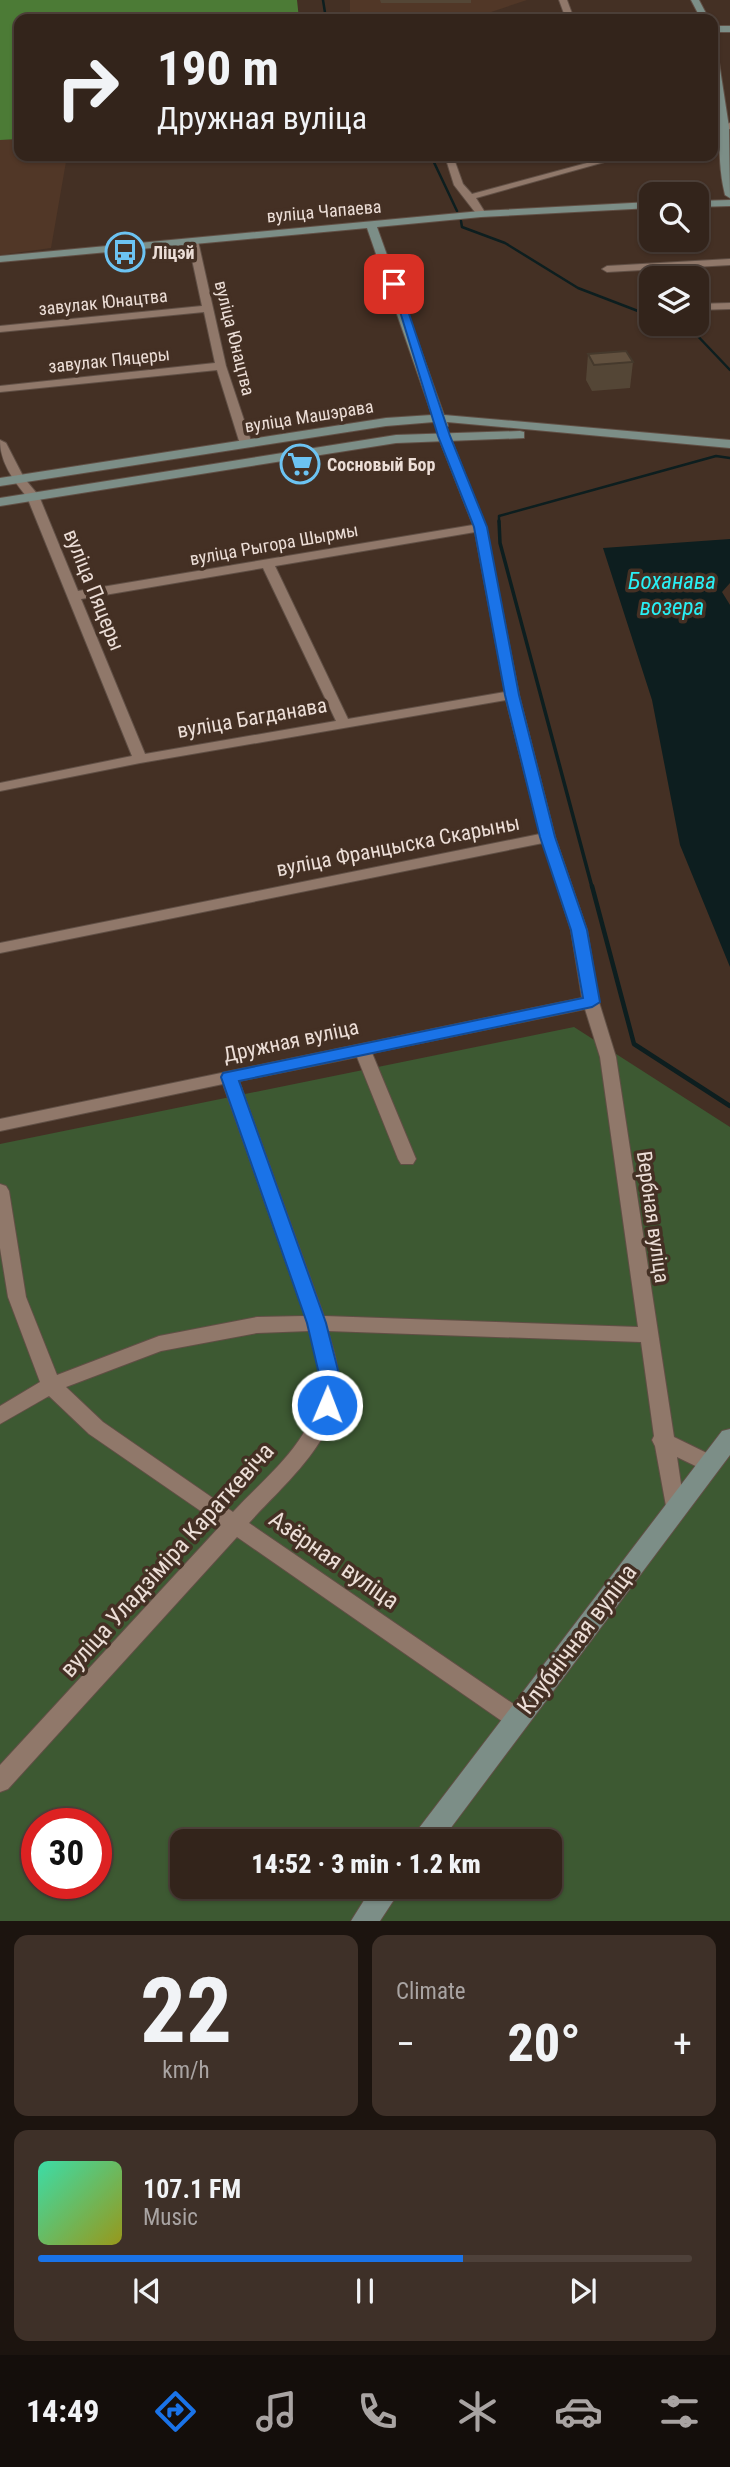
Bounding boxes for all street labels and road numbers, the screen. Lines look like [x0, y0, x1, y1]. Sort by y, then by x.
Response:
street label: вуліца Чапаева [266, 196, 382, 226]
street label: вуліца Юнацтва [211, 278, 259, 398]
street label: завулак Юнацтва [37, 285, 169, 319]
street label: завулак Пяцеры [47, 343, 171, 377]
street label: вуліца Машэрава [243, 395, 375, 437]
street label: вуліца Рыгора Шырмы [188, 519, 360, 569]
street label: вуліца Пяцеры [59, 526, 129, 654]
street label: вуліца Багданава [175, 693, 329, 743]
street label: вуліца Францыска Скарыны [274, 811, 522, 881]
street label: Дружная вуліца [221, 1015, 361, 1067]
street label: Вербная вуліца [632, 1150, 674, 1284]
street label: вуліца Уладзіміра Караткевіча [54, 1437, 280, 1683]
street label: Азёрная вуліца [264, 1505, 404, 1615]
street label: Клубнічная вуліца [512, 1559, 642, 1719]

